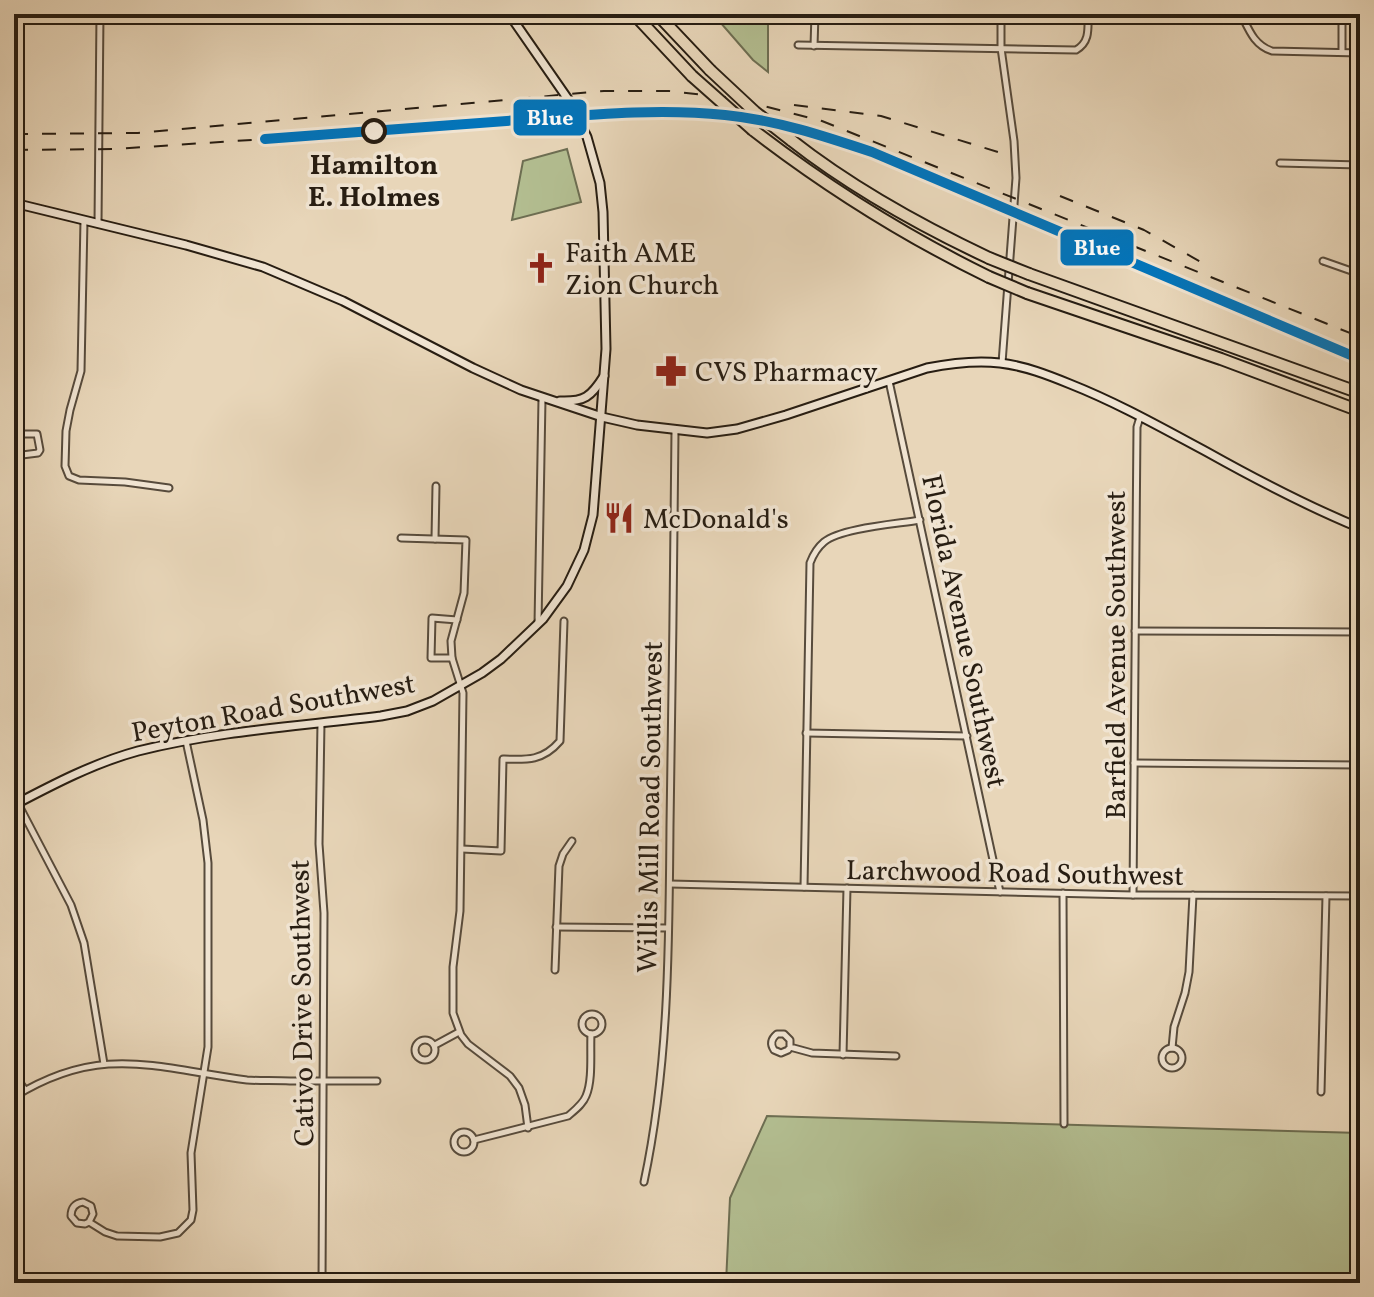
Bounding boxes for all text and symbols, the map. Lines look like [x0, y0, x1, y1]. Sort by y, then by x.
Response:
line badge: Blue [512, 98, 588, 137]
text: Blue [527, 104, 573, 135]
marker: Hamilton E. Holmes [362, 119, 386, 143]
place label: Hamilton E. Holmes [308, 147, 440, 218]
line badge: Blue [1059, 228, 1135, 267]
text: Blue [1074, 234, 1120, 265]
place label: Faith AME Zion Church [565, 235, 719, 306]
church icon: Faith AME Zion Church [524, 251, 558, 285]
pharmacy icon: CVS Pharmacy [654, 354, 688, 388]
place label: CVS Pharmacy [695, 354, 878, 393]
street label: Florida Avenue Southwest [910, 471, 1015, 792]
street label: Barfield Avenue Southwest [1098, 491, 1137, 819]
restaurant icon: McDonald's [602, 501, 636, 535]
place label: McDonald's [643, 501, 789, 540]
street label: Willis Mill Road Southwest [629, 641, 674, 973]
street label: Peyton Road Southwest [129, 665, 418, 754]
street label: Larchwood Road Southwest [846, 852, 1184, 897]
street label: Cativo Drive Southwest [281, 859, 326, 1147]

